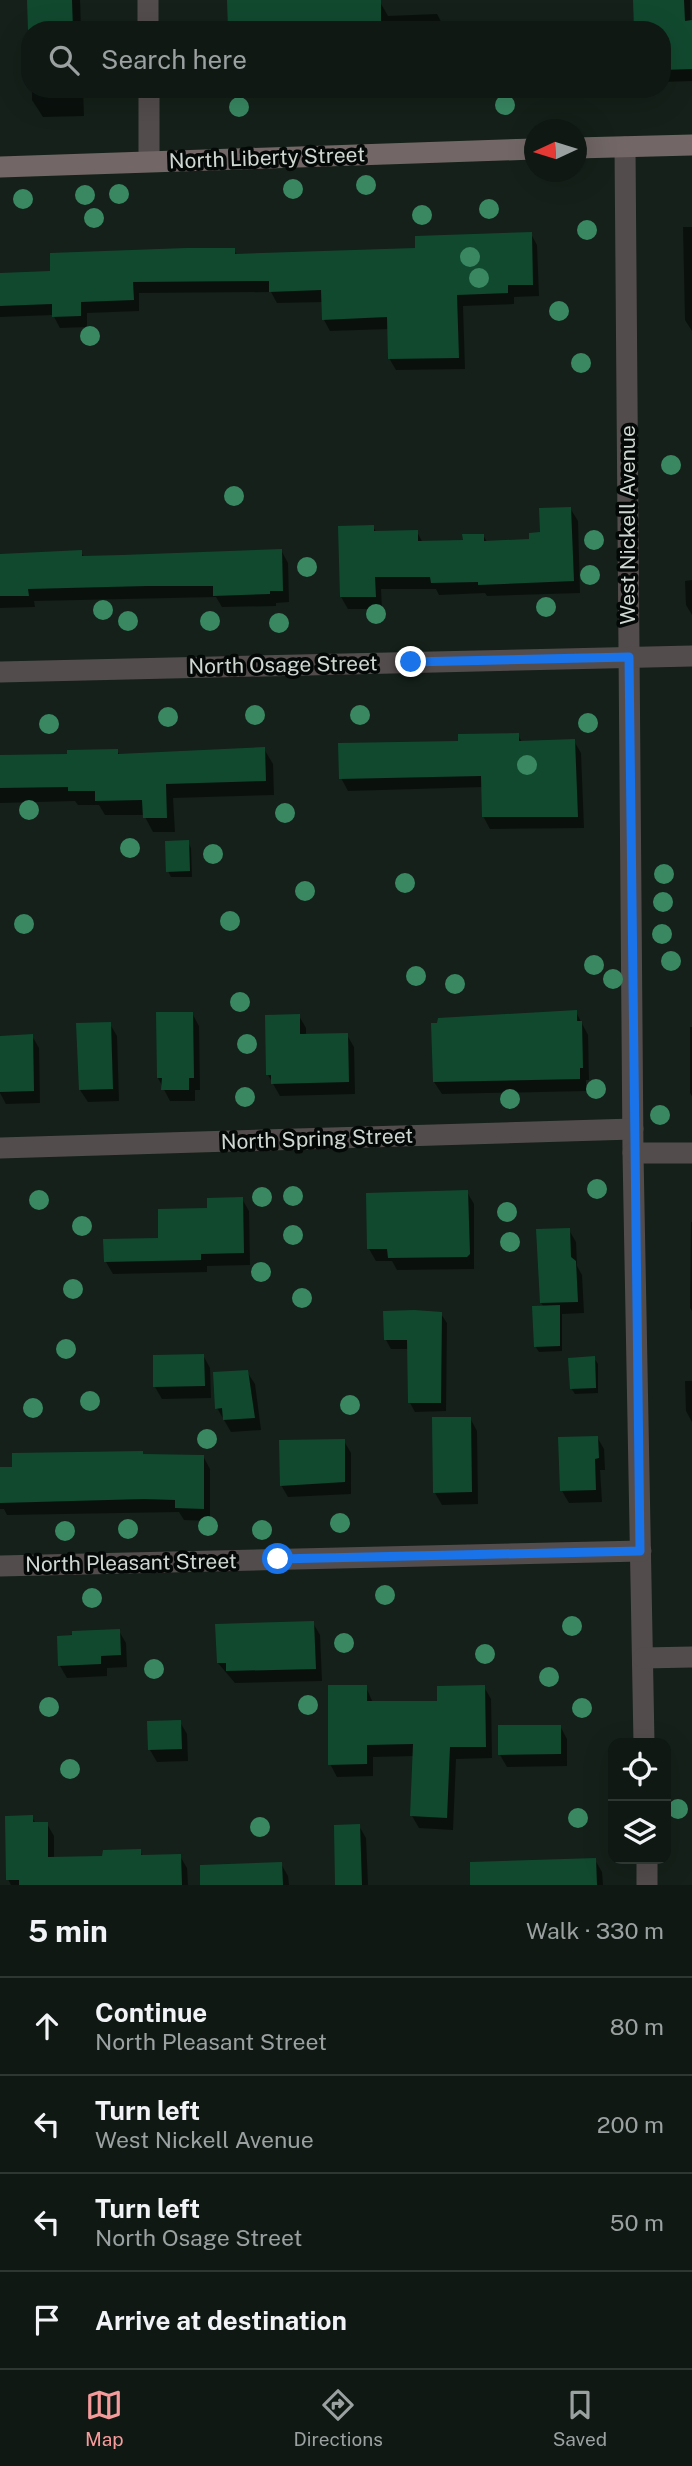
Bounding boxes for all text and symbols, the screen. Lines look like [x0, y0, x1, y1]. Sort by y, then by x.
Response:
search box [21, 21, 671, 98]
icon: search [45, 41, 83, 79]
text: Search here [101, 44, 247, 75]
north arrow [524, 119, 587, 182]
street label: North Liberty Street [168, 142, 366, 173]
street label: West Nickell Avenue [615, 425, 640, 625]
route end [395, 646, 426, 677]
street label: North Osage Street [188, 650, 378, 679]
street label: North Spring Street [220, 1123, 414, 1154]
route start [262, 1543, 293, 1574]
street label: North Pleasant Street [25, 1548, 237, 1577]
map controls [608, 1738, 671, 1864]
button: locate [608, 1738, 671, 1801]
button: layers [608, 1801, 671, 1864]
text: 5 min [28, 1913, 108, 1949]
text: Walk · 330 m [526, 1917, 664, 1944]
text: Continue [95, 1997, 207, 2028]
icon: ahead [28, 2007, 66, 2045]
text: 80 m [610, 2013, 664, 2040]
text: North Pleasant Street [95, 2028, 327, 2055]
text: Turn left [95, 2095, 200, 2126]
icon: left [28, 2105, 66, 2143]
text: 200 m [597, 2111, 664, 2138]
text: West Nickell Avenue [95, 2126, 314, 2153]
text: Turn left [95, 2193, 200, 2224]
icon: left [28, 2203, 66, 2241]
text: 50 m [610, 2209, 664, 2236]
text: North Osage Street [95, 2224, 302, 2251]
icon: arrive [28, 2301, 66, 2339]
text: Arrive at destination [95, 2305, 347, 2336]
tab: Map [85, 2386, 124, 2450]
tab: Directions [294, 2386, 383, 2450]
tab: Saved [553, 2386, 607, 2450]

